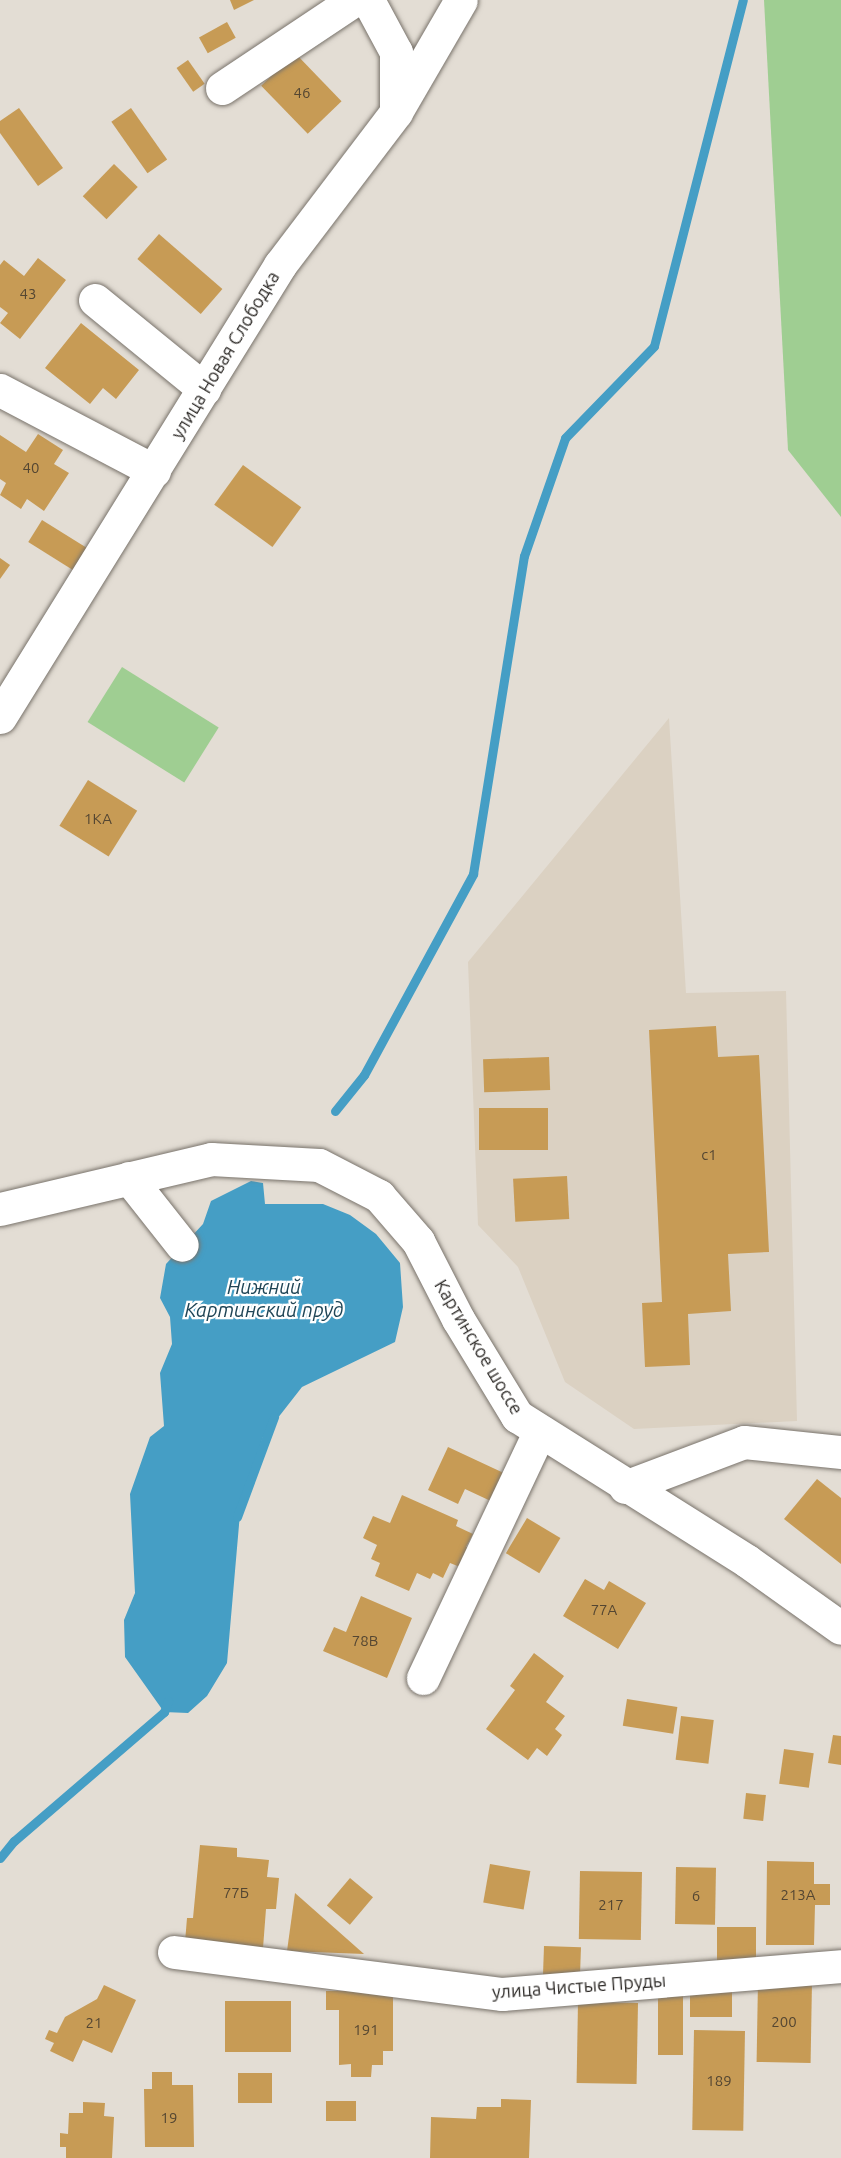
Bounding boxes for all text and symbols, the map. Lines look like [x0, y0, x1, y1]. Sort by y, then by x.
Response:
house number: 46 [294, 84, 310, 102]
street label: улица Новая Слободка [166, 267, 284, 443]
house number: 43 [20, 285, 36, 303]
house number: 40 [23, 459, 39, 477]
house number: 1КА [84, 810, 112, 828]
house number: с1 [701, 1146, 717, 1164]
water label: Нижний Картинский пруд [184, 1275, 344, 1322]
street label: Картинское шоссе [430, 1276, 528, 1418]
house number: 77А [591, 1601, 617, 1619]
house number: 78В [352, 1632, 378, 1650]
house number: 77Б [223, 1884, 249, 1902]
house number: 213А [780, 1886, 816, 1904]
house number: 6 [692, 1887, 700, 1905]
house number: 217 [598, 1896, 624, 1914]
street label: улица Чистые Пруды [491, 1969, 667, 2003]
house number: 200 [771, 2013, 797, 2031]
house number: 21 [86, 2014, 102, 2032]
house number: 191 [353, 2021, 379, 2039]
house number: 189 [706, 2072, 732, 2090]
house number: 19 [161, 2109, 177, 2127]

